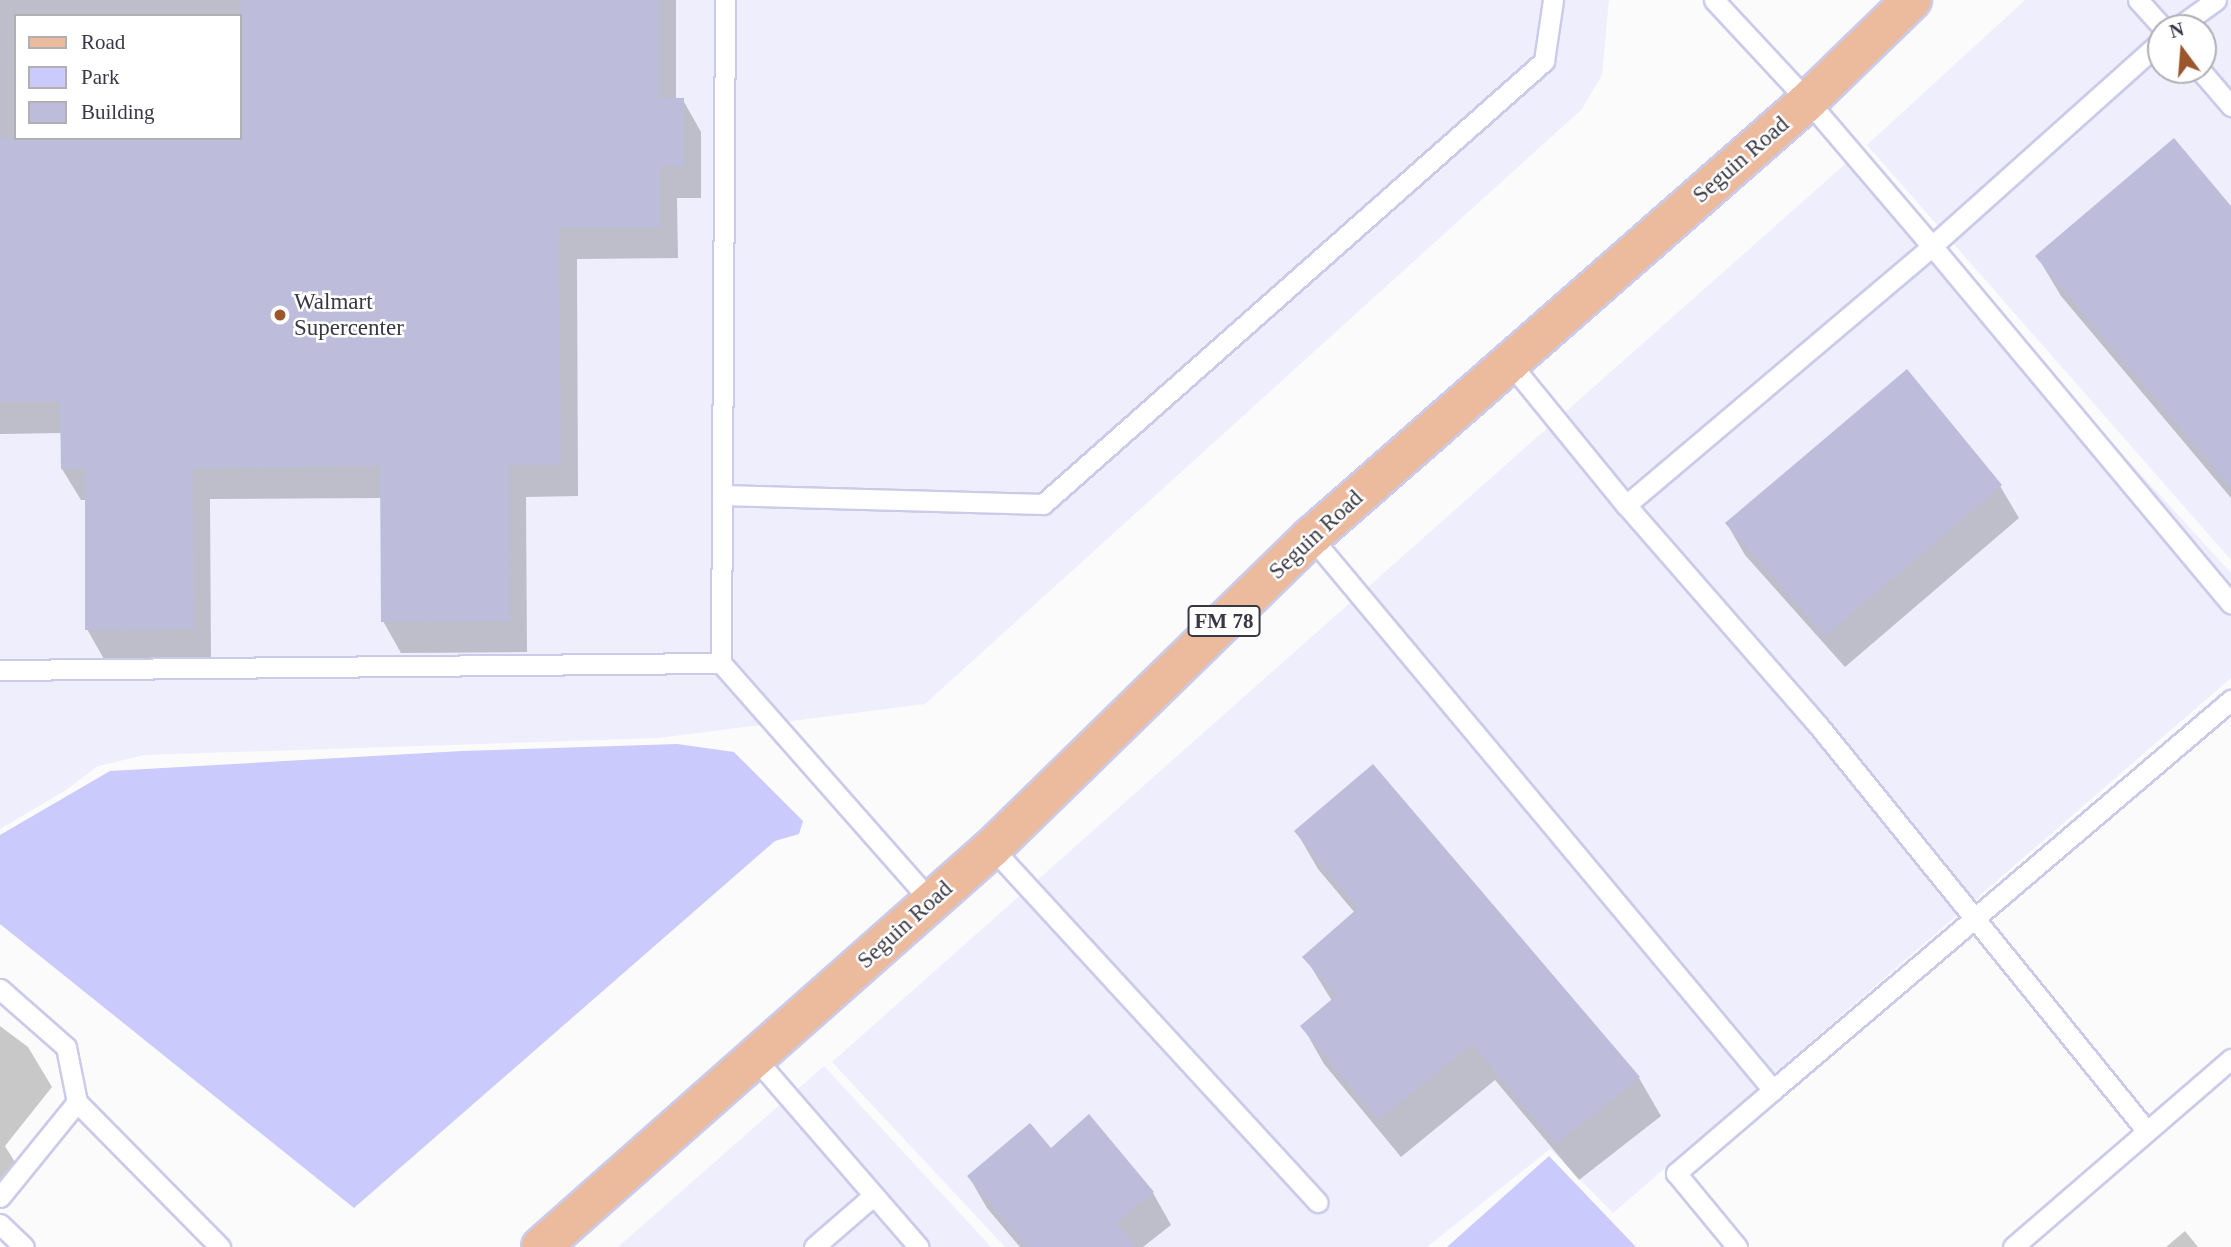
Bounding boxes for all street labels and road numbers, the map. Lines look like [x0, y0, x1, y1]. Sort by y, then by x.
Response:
street label: Seguin Road [1687, 111, 1795, 209]
street label: Seguin Road [1263, 485, 1369, 585]
road number: FM 78 [1187, 604, 1261, 638]
street label: Seguin Road [852, 875, 958, 975]

